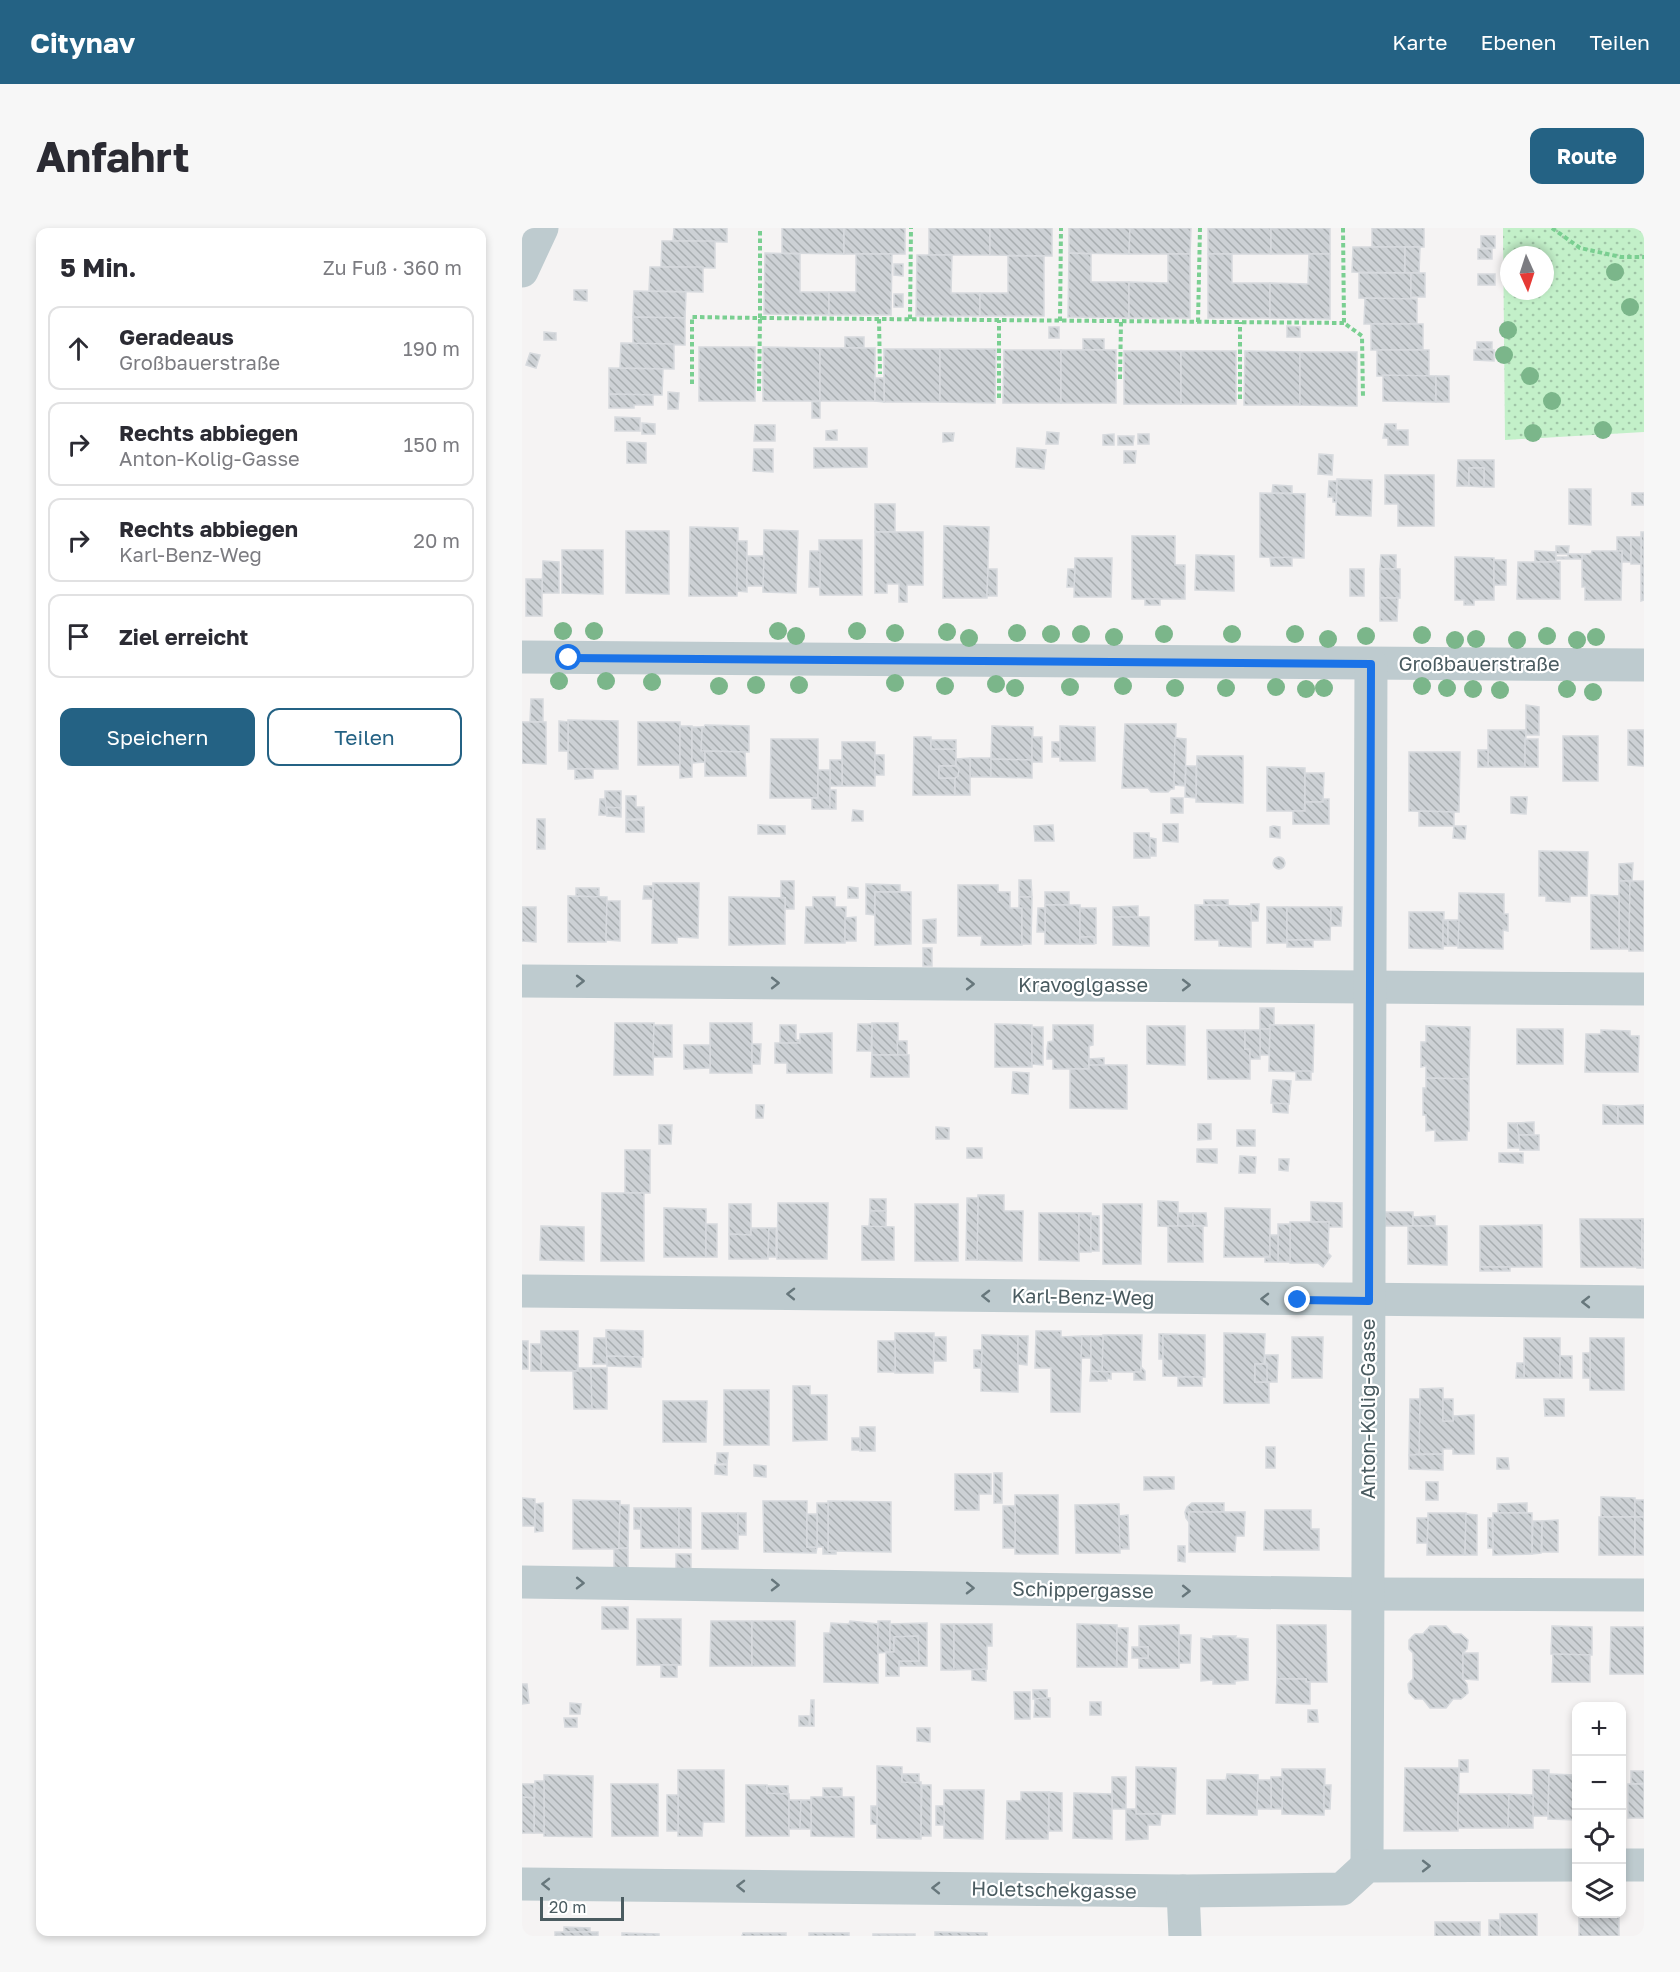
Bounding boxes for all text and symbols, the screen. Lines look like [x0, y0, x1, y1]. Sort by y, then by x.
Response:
text: Citynav [30, 26, 135, 59]
text: Karte [1392, 29, 1448, 55]
text: Ebenen [1481, 29, 1556, 55]
text: Teilen [1589, 29, 1650, 55]
button: Route [1530, 128, 1644, 184]
text: Anfahrt [36, 131, 190, 181]
north arrow [1500, 246, 1554, 300]
text: 5 Min. [60, 252, 137, 283]
text: Zu Fuß · 360 m [323, 255, 462, 279]
text: Geradeaus [119, 323, 234, 350]
icon: ahead [62, 332, 95, 365]
text: 190 m [403, 336, 460, 360]
text: Großbauerstraße [119, 350, 280, 374]
text: Rechts abbiegen [119, 419, 298, 446]
icon: right [62, 428, 95, 461]
text: 150 m [404, 432, 460, 456]
text: Anton-Kolig-Gasse [119, 446, 300, 470]
text: Rechts abbiegen [119, 515, 298, 542]
icon: right [62, 524, 95, 557]
text: 20 m [413, 528, 460, 552]
text: Karl-Benz-Weg [119, 542, 262, 566]
icon: arrive [62, 620, 95, 653]
text: Ziel erreicht [119, 623, 248, 650]
route start [555, 644, 581, 670]
street label: Großbauerstraße [1398, 651, 1560, 675]
button: Speichern [60, 708, 255, 766]
button: Teilen [267, 708, 462, 766]
street label: Kravoglgasse [1018, 972, 1148, 996]
one-way arrow [576, 975, 585, 987]
one-way arrow [771, 976, 780, 989]
one-way arrow [966, 978, 975, 990]
one-way arrow [1182, 979, 1191, 991]
street label: Karl-Benz-Weg [1011, 1283, 1155, 1309]
route end [1284, 1286, 1310, 1312]
one-way arrow [786, 1288, 795, 1300]
one-way arrow [981, 1290, 990, 1303]
one-way arrow [1260, 1293, 1269, 1306]
one-way arrow [1581, 1296, 1590, 1308]
street label: Anton-Kolig-Gasse [1355, 1319, 1379, 1499]
street label: Schippergasse [1012, 1576, 1154, 1602]
one-way arrow [576, 1577, 585, 1589]
one-way arrow [771, 1579, 780, 1592]
one-way arrow [966, 1582, 975, 1594]
one-way arrow [1182, 1585, 1191, 1597]
map controls [1572, 1702, 1626, 1918]
button: + [1572, 1702, 1626, 1756]
button: − [1572, 1756, 1626, 1810]
button: locate [1572, 1810, 1626, 1864]
one-way arrow [1421, 1860, 1430, 1872]
button: layers [1572, 1864, 1626, 1918]
street label: Holetschekgasse [971, 1876, 1137, 1902]
one-way arrow [541, 1878, 550, 1891]
one-way arrow [736, 1880, 745, 1893]
one-way arrow [931, 1882, 940, 1894]
scale bar [540, 1894, 624, 1922]
text: 20 m [549, 1897, 586, 1917]

